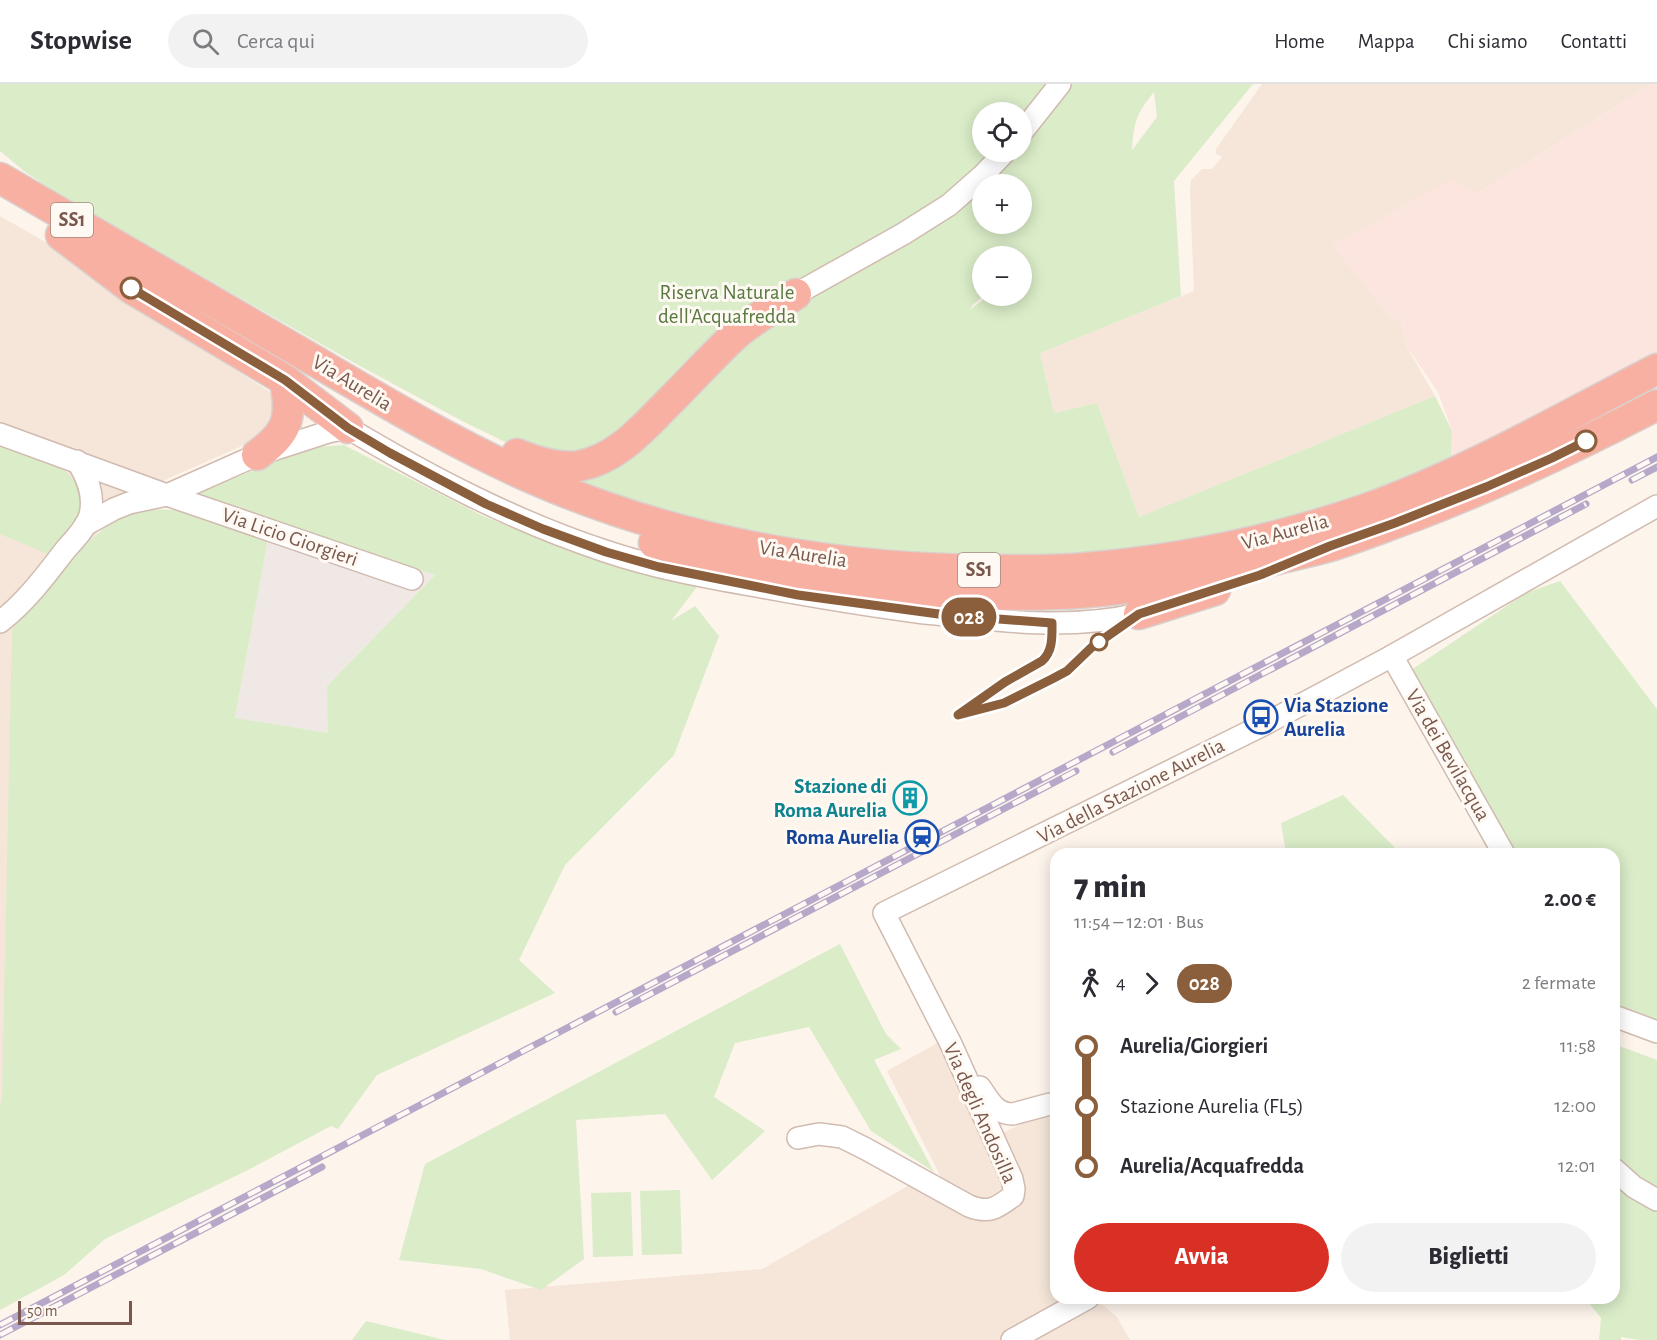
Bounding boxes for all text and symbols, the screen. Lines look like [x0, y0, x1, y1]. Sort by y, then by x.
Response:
search box [168, 14, 588, 68]
icon: search [189, 25, 222, 58]
text: Stopwise [30, 27, 132, 55]
text: Cerca qui [237, 30, 315, 52]
text: Home [1274, 31, 1325, 52]
text: Mappa [1358, 31, 1415, 52]
text: Chi siamo [1448, 31, 1528, 52]
text: Contatti [1561, 31, 1627, 52]
map controls [972, 102, 1032, 306]
button: locate [972, 102, 1032, 162]
button: + [972, 174, 1032, 234]
road number: SS1 [51, 203, 93, 237]
button: − [972, 246, 1032, 306]
unlabelled marker [120, 277, 142, 299]
park label: Riserva Naturale dell'Acquafredda [658, 282, 796, 327]
street label: Via Aurelia [309, 351, 396, 415]
unlabelled marker [1575, 430, 1597, 452]
street label: Via Licio Giorgieri [219, 504, 361, 570]
street label: Via Aurelia [1239, 510, 1331, 554]
street label: Via Aurelia [758, 537, 849, 571]
road number: SS1 [958, 553, 1000, 587]
line badge: 028 [934, 598, 1004, 636]
text: 028 [953, 607, 985, 628]
unlabelled marker [1090, 633, 1108, 651]
street label: Via dei Bevilacqua [1402, 686, 1494, 825]
place label: Via Stazione Aurelia [1284, 695, 1388, 740]
bus stop icon: Via Stazione Aurelia [1243, 699, 1279, 735]
street label: Via della Stazione Aurelia [1034, 735, 1228, 847]
place label: Stazione di Roma Aurelia [774, 776, 887, 821]
building icon: Stazione di Roma Aurelia [892, 780, 928, 816]
station icon: Roma Aurelia [904, 819, 940, 855]
place label: Roma Aurelia [786, 827, 899, 848]
text: 7 min [1074, 871, 1147, 904]
text: 2.00 € [1544, 888, 1596, 910]
text: 11:54 – 12:01 · Bus [1074, 912, 1204, 932]
icon: walk [1074, 967, 1107, 1000]
icon: forward [1135, 967, 1168, 1000]
text: 4 [1116, 973, 1126, 993]
text: 028 [1189, 973, 1220, 994]
text: 2 fermate [1522, 973, 1596, 993]
text: Aurelia/Giorgieri [1120, 1035, 1268, 1057]
text: 11:58 [1560, 1036, 1596, 1056]
street label: Via degli Andosilla [940, 1040, 1020, 1187]
text: Stazione Aurelia (FL5) [1120, 1095, 1304, 1117]
text: 12:00 [1554, 1096, 1596, 1116]
text: Aurelia/Acquafredda [1120, 1155, 1304, 1177]
text: 12:01 [1558, 1156, 1596, 1176]
button: Avvia [1074, 1223, 1329, 1292]
button: Biglietti [1341, 1223, 1596, 1292]
scale bar [18, 1298, 132, 1326]
text: 50 m [27, 1303, 58, 1319]

